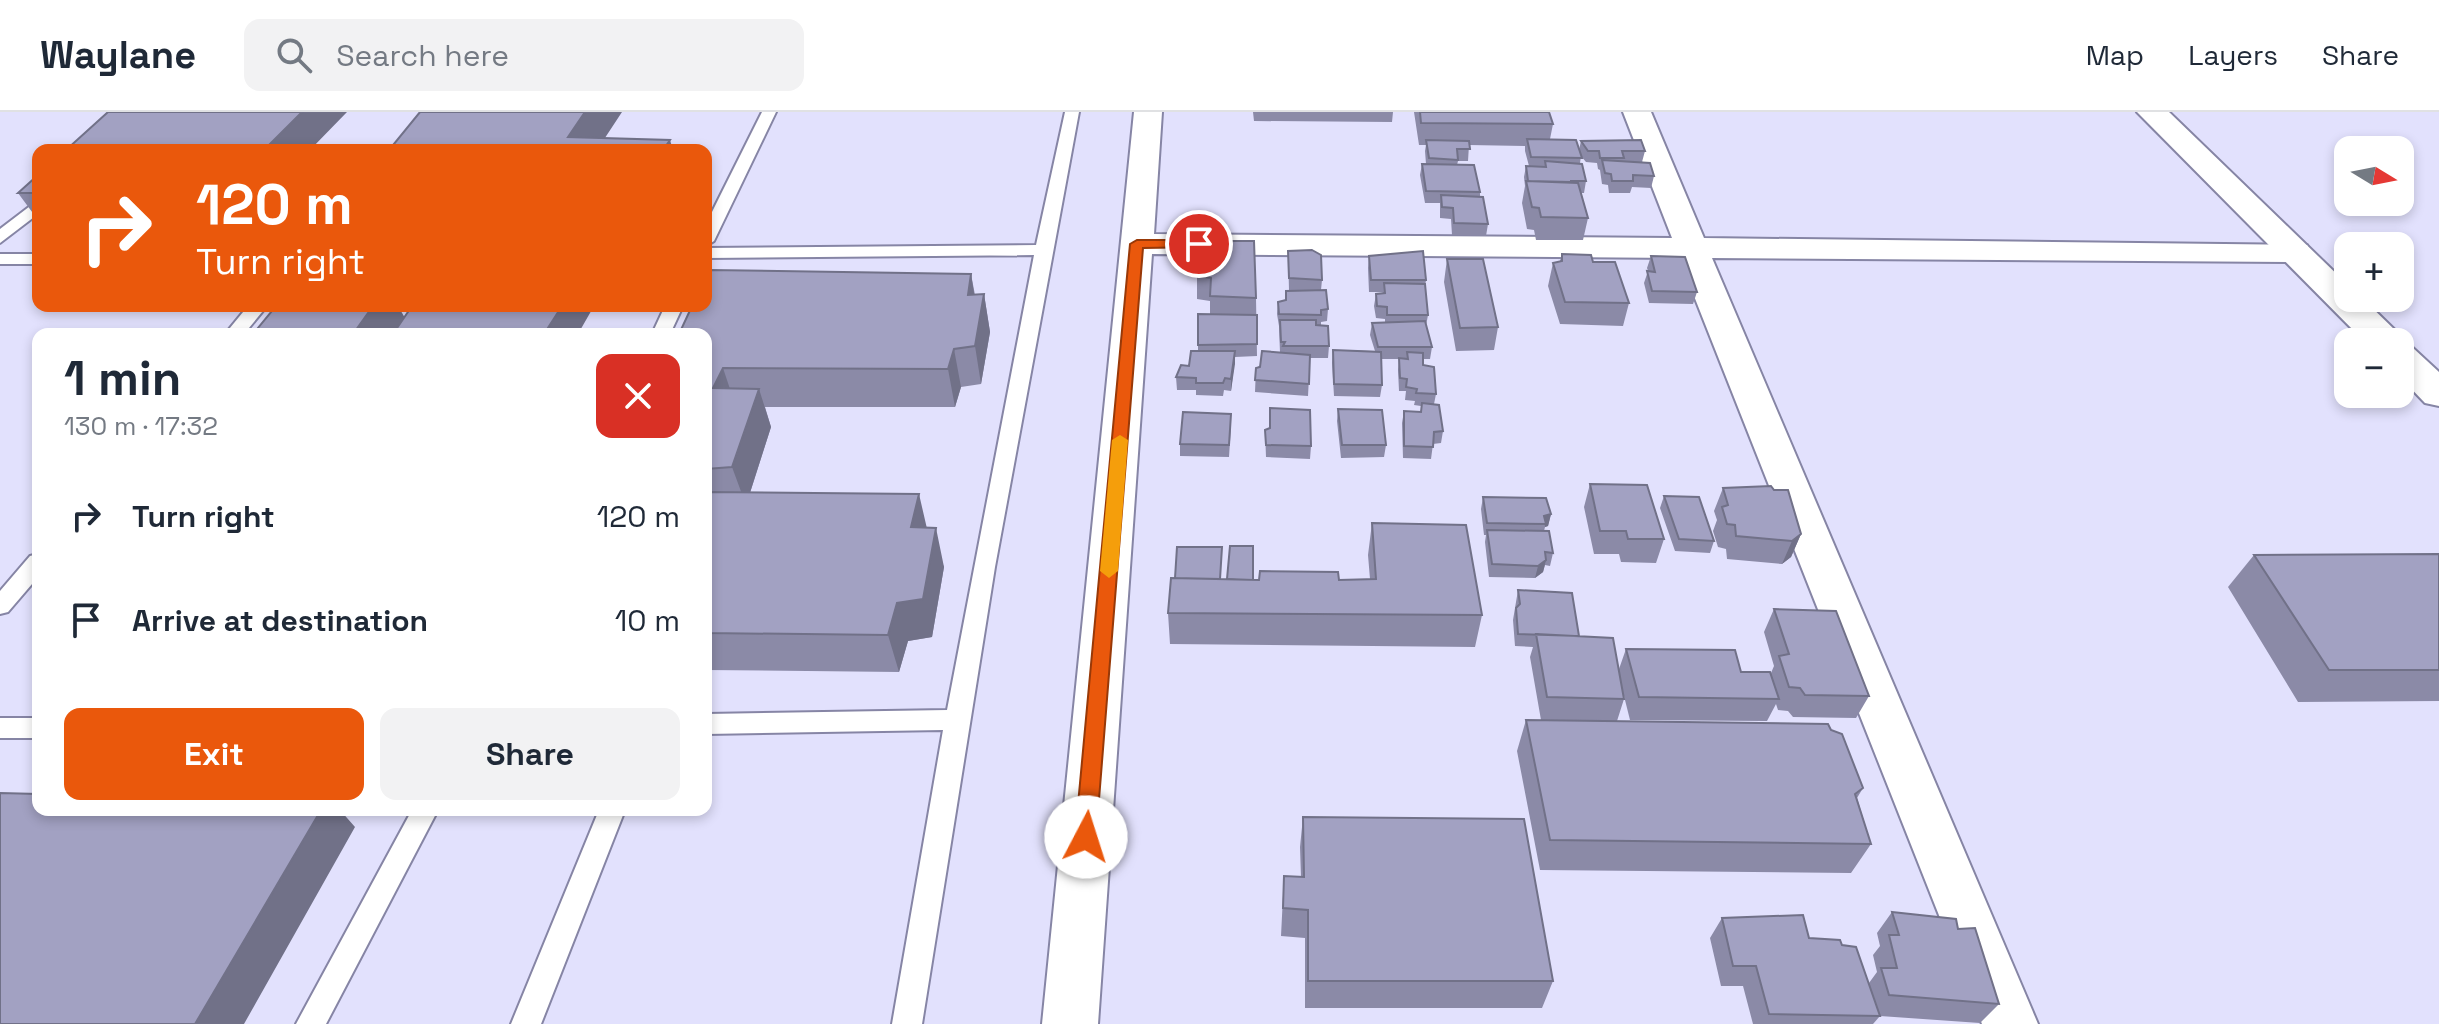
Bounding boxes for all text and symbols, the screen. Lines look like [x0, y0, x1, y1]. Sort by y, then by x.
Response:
search box [244, 19, 804, 91]
text: Waylane [40, 31, 196, 79]
icon: search [272, 33, 316, 77]
text: Search here [336, 36, 509, 75]
text: Map [2086, 37, 2144, 73]
text: Layers [2188, 37, 2278, 73]
text: Share [2322, 37, 2399, 73]
north arrow [2334, 136, 2414, 216]
map controls [2334, 136, 2414, 408]
text: 120 m [196, 169, 353, 240]
icon: right [64, 176, 168, 280]
pin [1165, 210, 1233, 278]
icon: arrive [1177, 222, 1221, 266]
button: + [2334, 232, 2414, 312]
text: Turn right [196, 239, 365, 285]
button: − [2334, 328, 2414, 408]
text: 1 min [64, 348, 181, 409]
button: close [596, 354, 680, 438]
text: 130 m · 17:32 [64, 409, 218, 443]
icon: right [64, 494, 108, 538]
text: Turn right [132, 497, 275, 536]
text: 120 m [597, 497, 680, 536]
icon: arrive [64, 598, 108, 642]
text: Arrive at destination [132, 601, 428, 640]
text: 10 m [615, 601, 680, 640]
button: Exit [64, 708, 364, 800]
button: Share [380, 708, 680, 800]
position arrow [1044, 795, 1128, 879]

